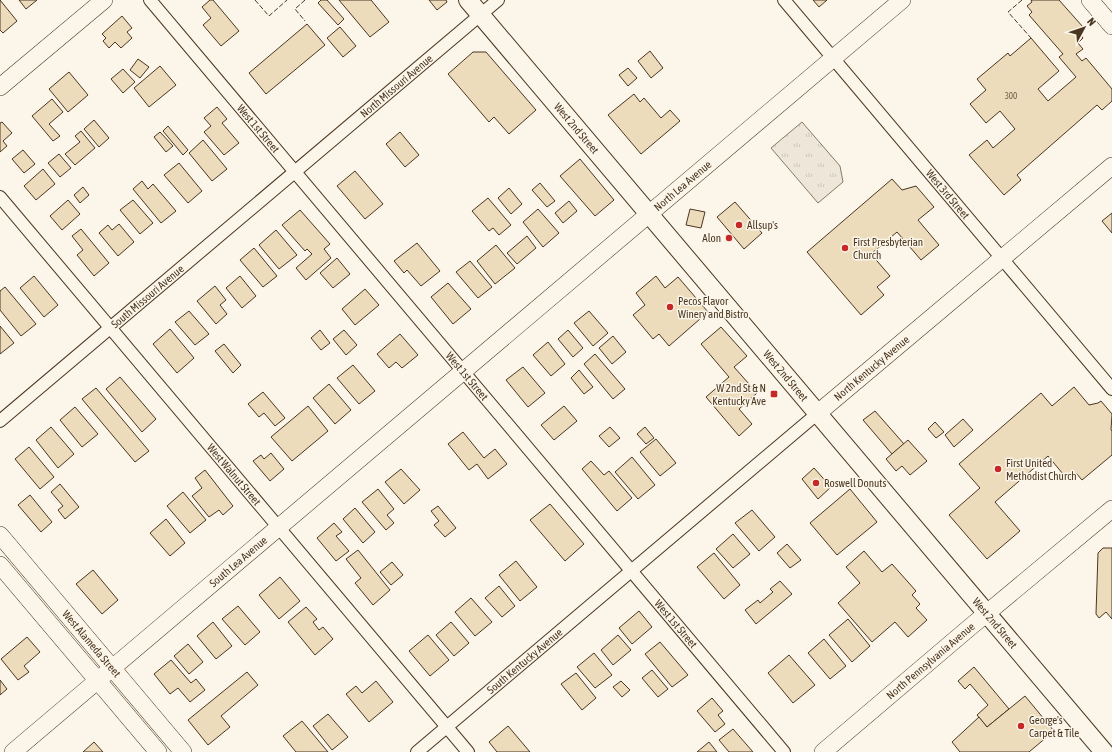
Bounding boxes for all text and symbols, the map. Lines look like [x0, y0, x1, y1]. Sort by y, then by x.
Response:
north arrow [1064, 8, 1104, 48]
text: N [1085, 15, 1098, 28]
street label: North Missouri Avenue [358, 52, 435, 120]
house number: 300 [1005, 91, 1017, 101]
street label: West 2nd Street [552, 100, 601, 156]
street label: West 1st Street [235, 102, 282, 155]
street label: North Lea Avenue [652, 158, 714, 213]
street label: West 3rd Street [924, 167, 972, 221]
place label: Allsup's [747, 219, 778, 231]
marker: Allsup's [734, 220, 744, 230]
place label: Alon [702, 232, 721, 244]
marker: Alon [724, 233, 734, 243]
place label: First Presbyterian Church [853, 236, 923, 261]
marker: First Presbyterian Church [840, 243, 850, 253]
street label: South Missouri Avenue [109, 262, 186, 330]
place label: Pecos Flavor Winery and Bistro [678, 295, 749, 320]
marker: Pecos Flavor Winery and Bistro [665, 302, 675, 312]
street label: North Kentucky Avenue [832, 333, 912, 403]
street label: West 2nd Street [761, 348, 811, 403]
street label: West 1st Street [443, 350, 491, 403]
place label: W 2nd St & N Kentucky Ave [712, 382, 766, 407]
marker: W 2nd St & N Kentucky Ave [769, 389, 779, 399]
street label: West Walnut Street [205, 441, 263, 508]
place label: First United Methodist Church [1006, 457, 1077, 482]
marker: First United Methodist Church [993, 464, 1003, 474]
place label: Roswell Donuts [824, 477, 886, 489]
marker: Roswell Donuts [811, 478, 821, 488]
street label: South Lea Avenue [207, 534, 269, 589]
street label: West 2nd Street [970, 595, 1020, 651]
street label: West 1st Street [652, 597, 700, 650]
street label: West Alameda Street [60, 608, 123, 679]
street label: North Pennsylvania Avenue [884, 620, 977, 701]
street label: South Kentucky Avenue [485, 626, 565, 696]
place label: George's Carpet & Tile [1029, 714, 1079, 739]
marker: George's Carpet & Tile [1016, 721, 1026, 731]

